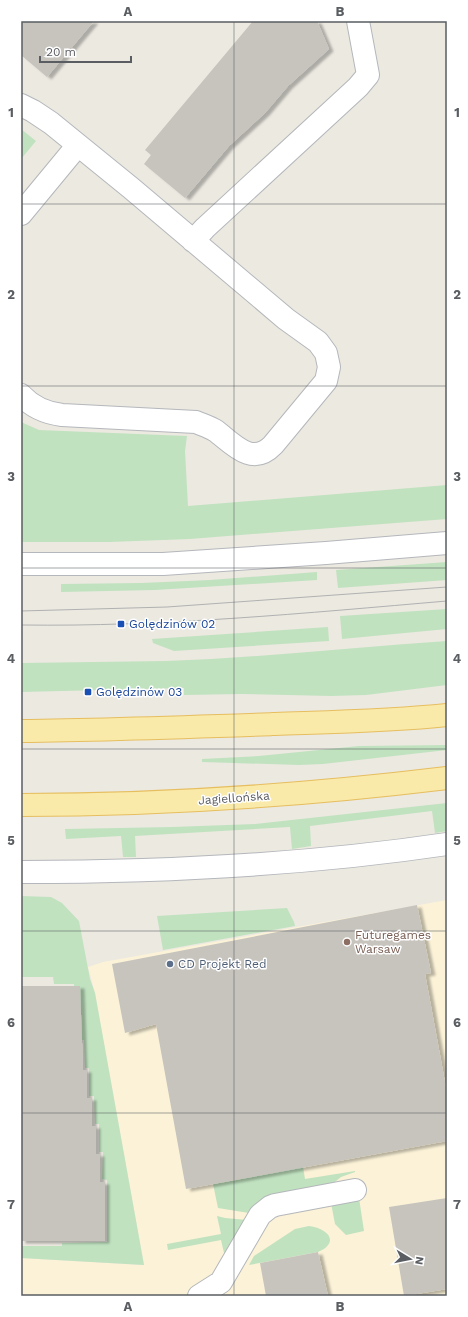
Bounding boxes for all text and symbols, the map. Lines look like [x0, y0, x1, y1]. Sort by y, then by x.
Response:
text: A [124, 4, 133, 19]
text: B [336, 4, 345, 19]
scale bar [40, 38, 131, 64]
text: 20 m [46, 45, 76, 59]
text: 1 [8, 105, 14, 120]
text: 1 [454, 105, 460, 120]
text: 2 [7, 287, 15, 302]
text: 2 [453, 287, 461, 302]
text: 3 [7, 469, 15, 484]
text: 3 [453, 469, 461, 484]
place label: Golędzinów 02 [129, 617, 215, 631]
marker: Golędzinów 02 [116, 619, 126, 629]
text: 4 [7, 651, 16, 666]
text: 4 [453, 651, 462, 666]
place label: Golędzinów 03 [96, 685, 182, 699]
marker: Golędzinów 03 [83, 687, 93, 697]
street label: Jagiellońska [198, 789, 270, 807]
text: 5 [7, 833, 15, 848]
text: 5 [453, 833, 461, 848]
place label: Futuregames Warsaw [355, 928, 431, 956]
marker: Futuregames Warsaw [342, 937, 352, 947]
place label: CD Projekt Red [178, 957, 266, 971]
marker: CD Projekt Red [165, 959, 175, 969]
text: 6 [7, 1015, 15, 1030]
text: 6 [453, 1015, 461, 1030]
text: 7 [7, 1197, 15, 1212]
text: 7 [453, 1197, 461, 1212]
north arrow [390, 1239, 430, 1279]
text: N [412, 1256, 426, 1266]
text: A [124, 1299, 133, 1314]
text: B [336, 1299, 345, 1314]

